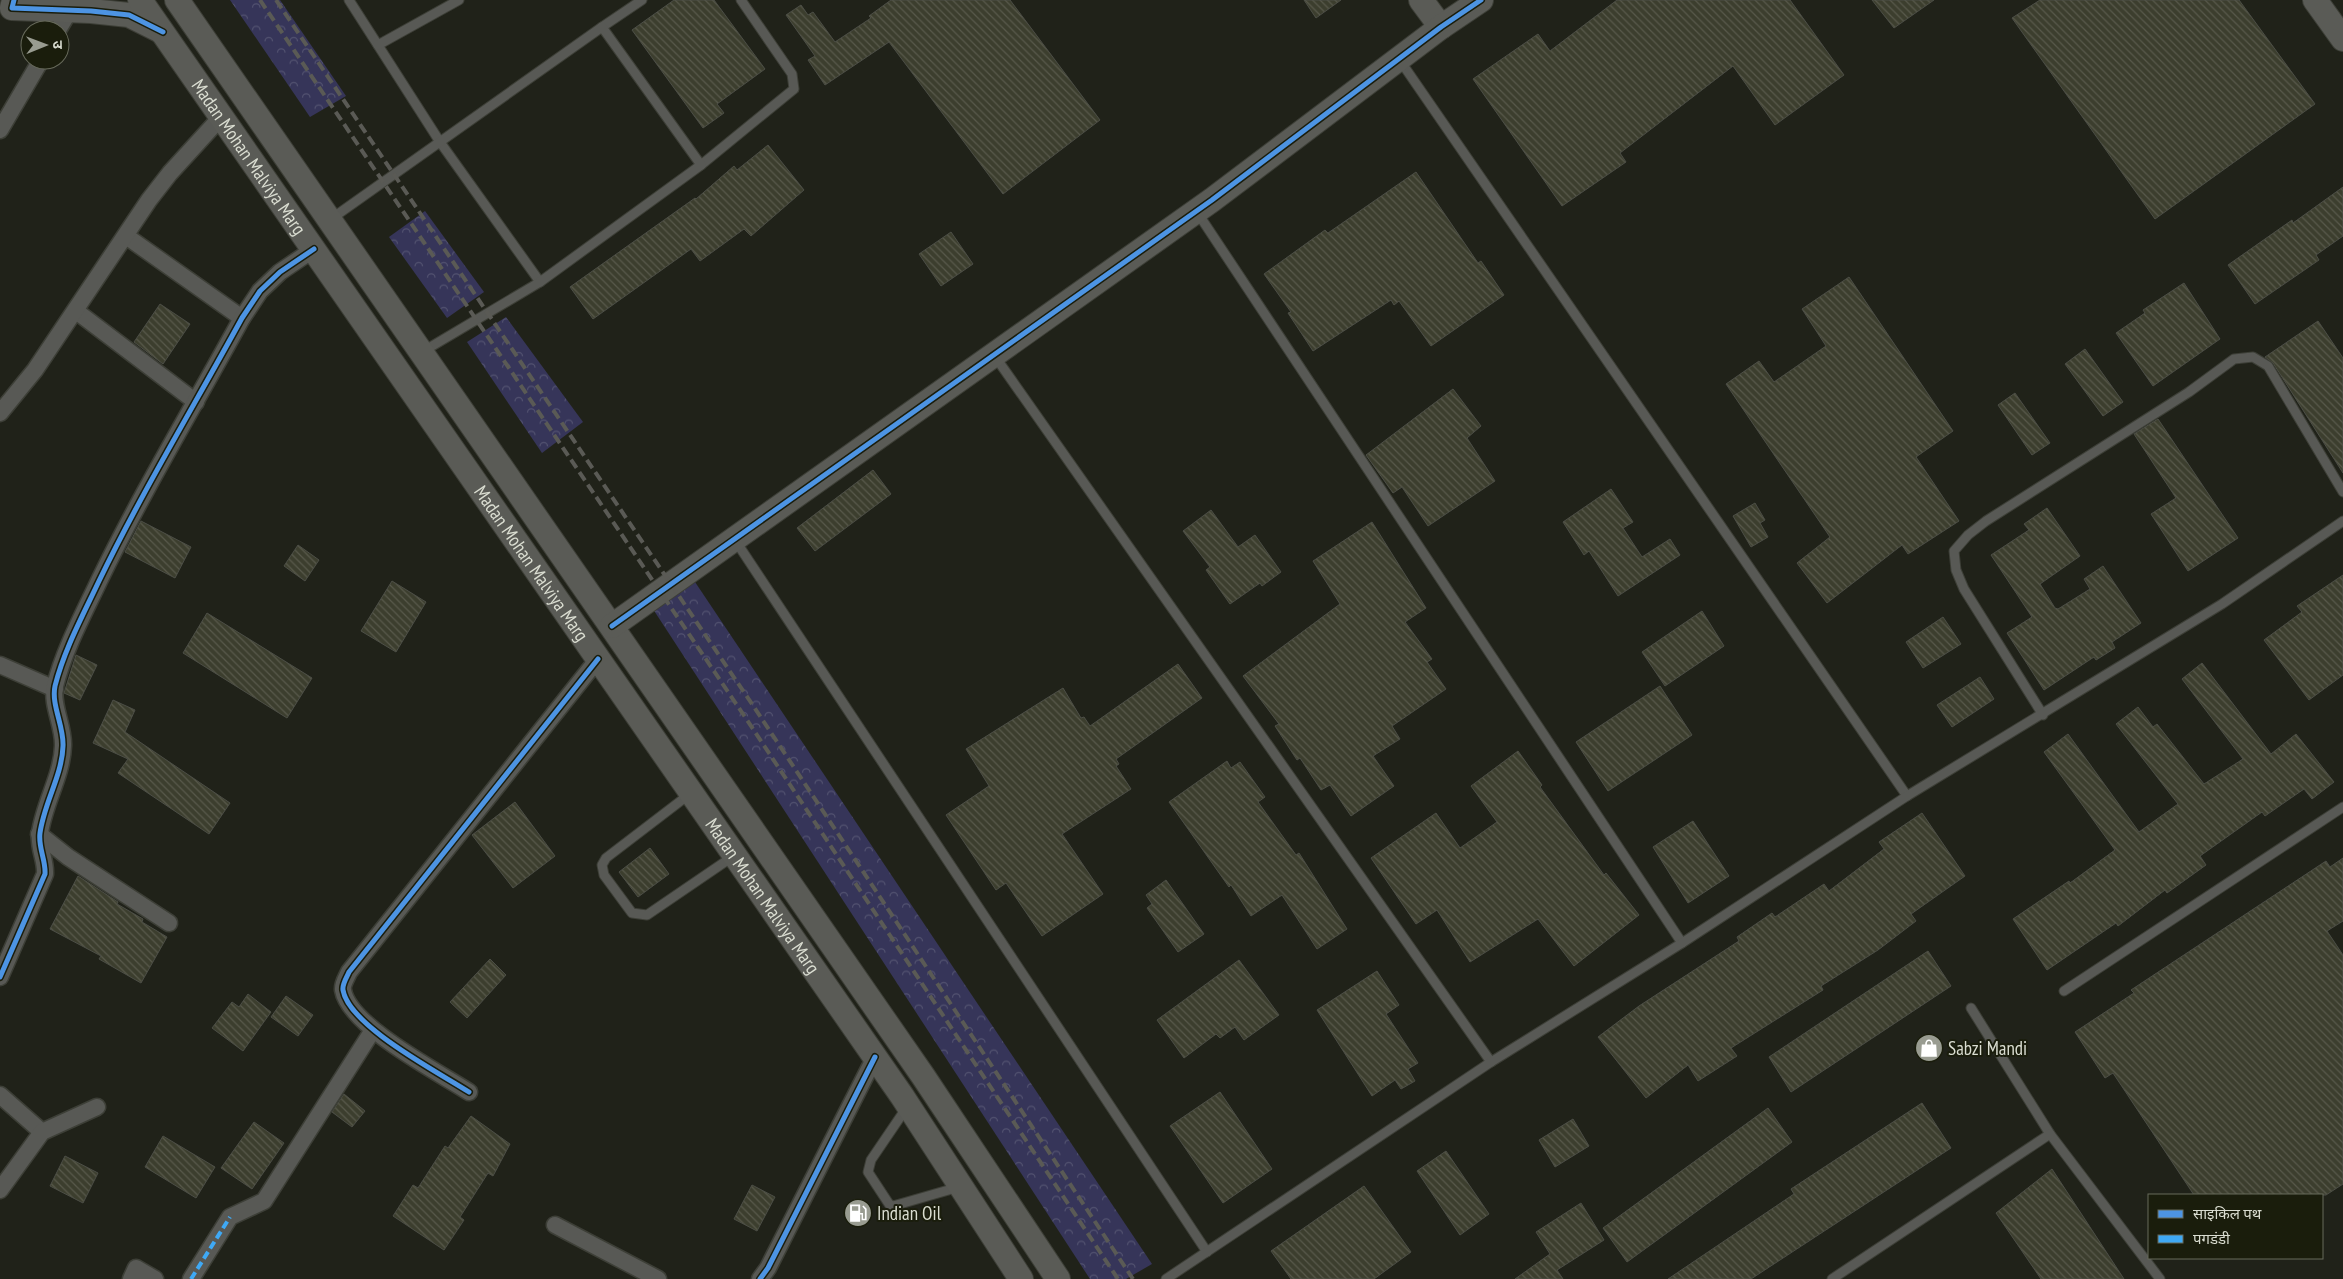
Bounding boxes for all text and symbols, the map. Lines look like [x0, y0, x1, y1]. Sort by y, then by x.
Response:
north arrow [20, 20, 70, 70]
text: उ [49, 41, 67, 50]
street label: Madan Mohan Malviya Marg [187, 74, 311, 239]
street label: Madan Mohan Malviya Marg [469, 481, 594, 646]
street label: Madan Mohan Malviya Marg [700, 813, 825, 978]
shop icon: Sabzi Mandi [1914, 1033, 1944, 1063]
place label: Sabzi Mandi [1948, 1036, 2027, 1060]
legend [2148, 1194, 2323, 1259]
fuel station icon: Indian Oil [843, 1198, 873, 1228]
place label: Indian Oil [877, 1201, 942, 1225]
text: साइकिल पथ [2193, 1204, 2262, 1223]
text: पगडंडी [2193, 1229, 2231, 1248]

